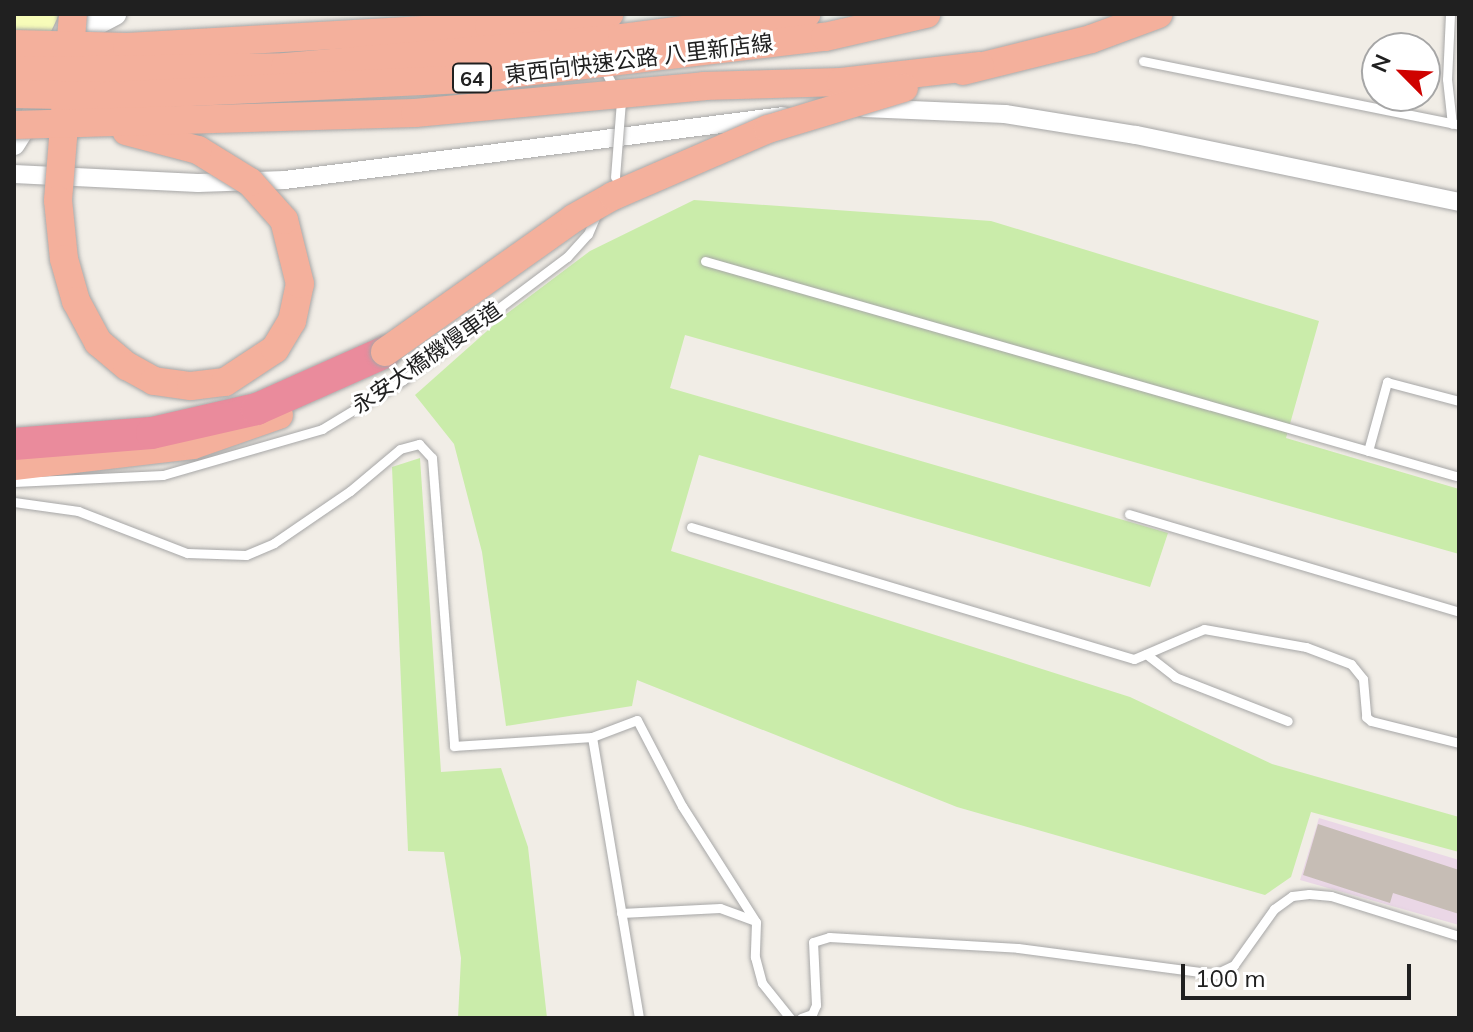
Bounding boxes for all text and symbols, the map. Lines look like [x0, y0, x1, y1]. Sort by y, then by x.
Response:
street label: 東西向快速公路 八里新店線 [504, 29, 774, 89]
north arrow [1361, 32, 1441, 112]
text: N [1365, 50, 1397, 76]
road number: 64 [452, 62, 492, 94]
street label: 永安大橋機慢車道 [347, 297, 507, 419]
scale bar [1185, 948, 1415, 998]
text: 100 m [1195, 963, 1266, 993]

